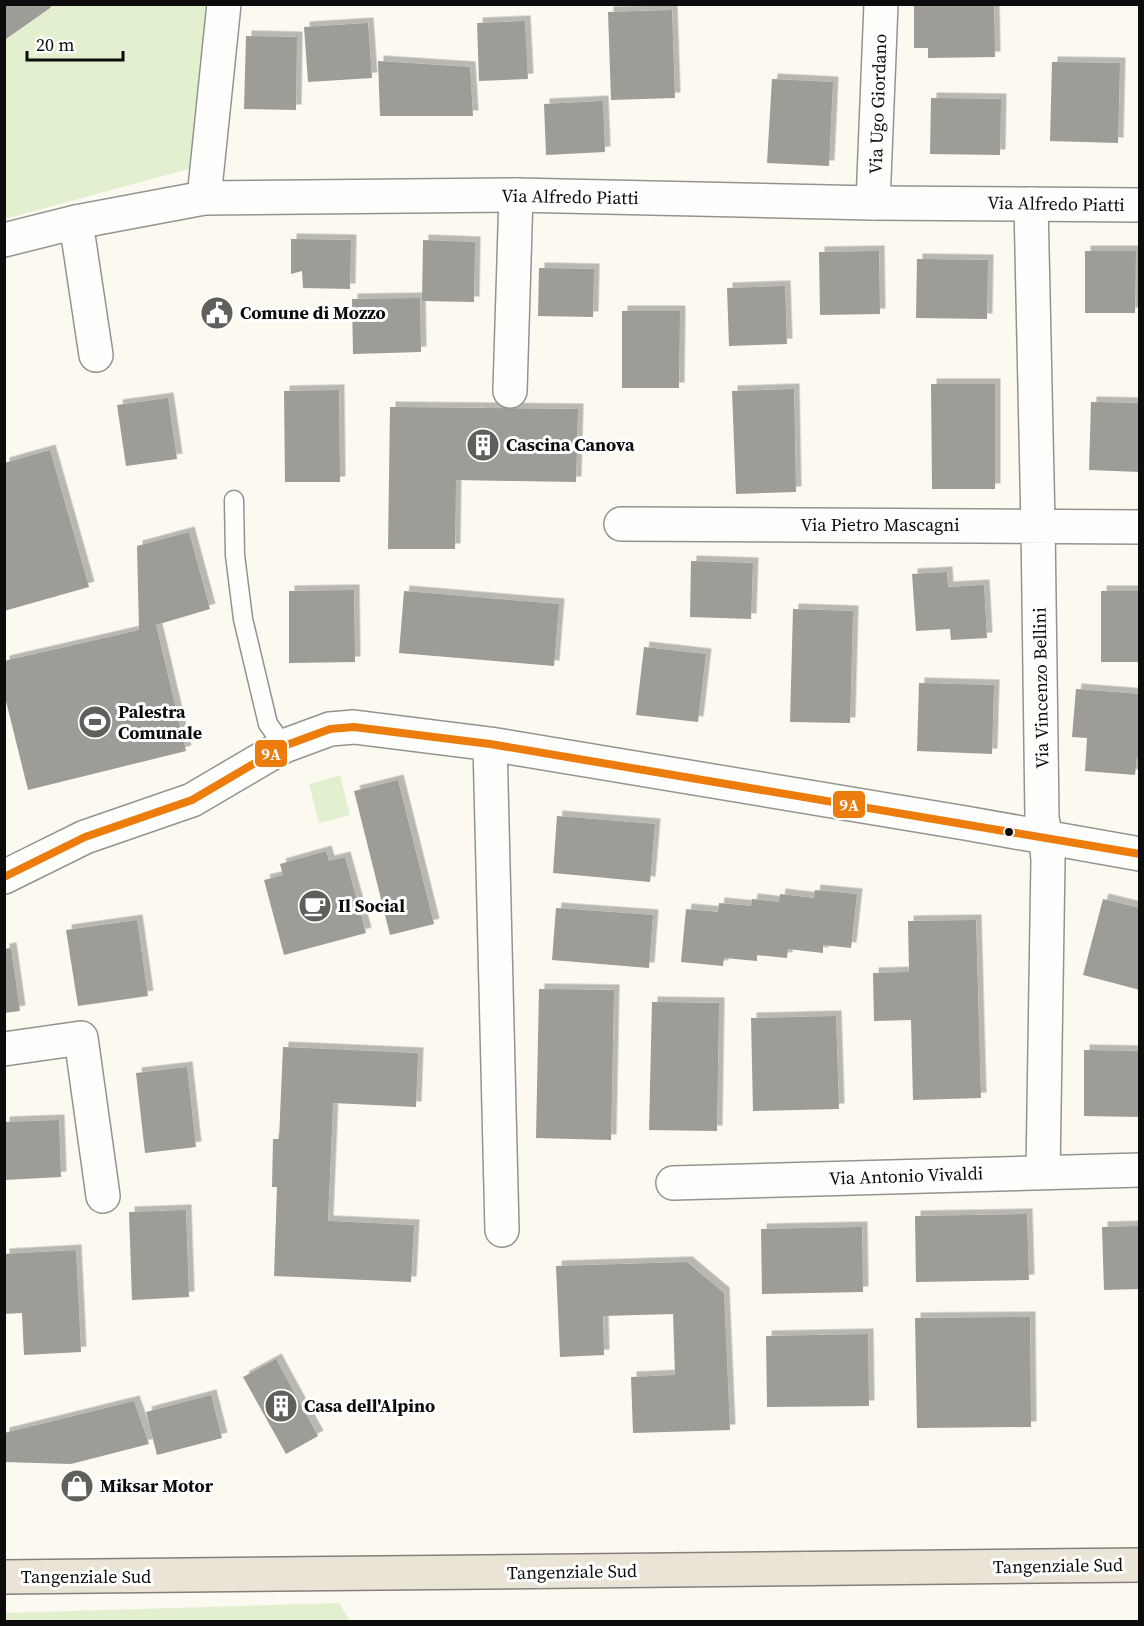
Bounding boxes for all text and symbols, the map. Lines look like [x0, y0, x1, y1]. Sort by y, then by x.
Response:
scale bar [27, 24, 123, 62]
text: 20 m [36, 32, 74, 57]
street label: Via Ugo Giordano [863, 33, 892, 175]
street label: Via Alfredo Piatti [501, 183, 639, 210]
street label: Via Alfredo Piatti [987, 190, 1125, 217]
public building icon: Comune di Mozzo [199, 295, 235, 331]
place label: Comune di Mozzo [240, 300, 386, 325]
building icon: Cascina Canova [465, 427, 501, 463]
place label: Cascina Canova [506, 432, 635, 457]
street label: Via Pietro Mascagni [800, 512, 960, 537]
street label: Via Vincenzo Bellini [1027, 607, 1054, 769]
place label: Palestra Comunale [118, 699, 202, 745]
sports icon: Palestra Comunale [77, 704, 113, 740]
line badge: 9A [254, 739, 288, 768]
text: 9A [261, 743, 281, 765]
line badge: 9A [832, 790, 866, 819]
text: 9A [839, 794, 859, 816]
unlabelled marker [1003, 826, 1015, 838]
cafe icon: Il Social [297, 888, 333, 924]
place label: Il Social [338, 893, 405, 918]
street label: Via Antonio Vivaldi [828, 1160, 983, 1191]
building icon: Casa dell'Alpino [263, 1388, 299, 1424]
place label: Casa dell'Alpino [304, 1393, 435, 1418]
shop icon: Miksar Motor [59, 1468, 95, 1504]
place label: Miksar Motor [100, 1473, 214, 1498]
street label: Tangenziale Sud [993, 1552, 1123, 1579]
street label: Tangenziale Sud [507, 1558, 637, 1585]
street label: Tangenziale Sud [21, 1564, 151, 1589]

